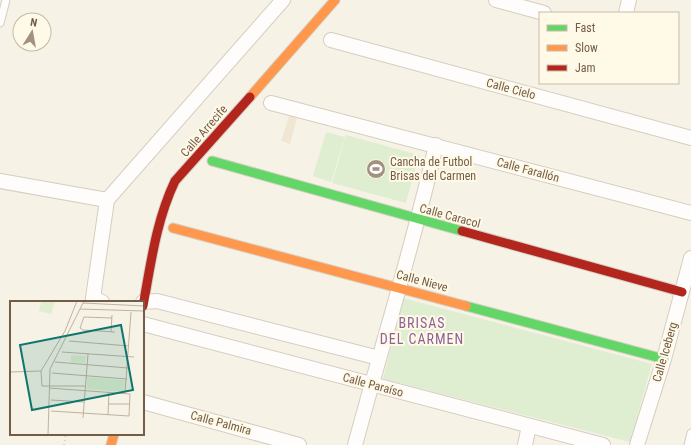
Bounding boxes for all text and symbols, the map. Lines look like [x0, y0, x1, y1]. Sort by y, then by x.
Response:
north arrow [12, 12, 52, 52]
legend [539, 12, 679, 84]
text: N [29, 16, 39, 30]
text: Fast [575, 21, 596, 35]
text: Slow [575, 41, 598, 55]
text: Jam [575, 61, 596, 75]
street label: Calle Cielo [485, 76, 537, 102]
street label: Calle Arrecife [178, 102, 230, 160]
place label: Cancha de Futbol Brisas del Carmen [390, 155, 476, 183]
street label: Calle Farallón [495, 155, 561, 185]
sports icon: Cancha de Futbol Brisas del Carmen [365, 158, 387, 180]
street label: Calle Caracol [418, 201, 482, 231]
street label: Calle Nieve [395, 267, 450, 295]
inset map [10, 301, 144, 435]
district label: BRISAS DEL CARMEN [380, 315, 464, 347]
street label: Calle Iceberg [650, 320, 680, 384]
street label: Calle Paraíso [341, 370, 405, 400]
street label: Calle Palmira [189, 408, 253, 438]

